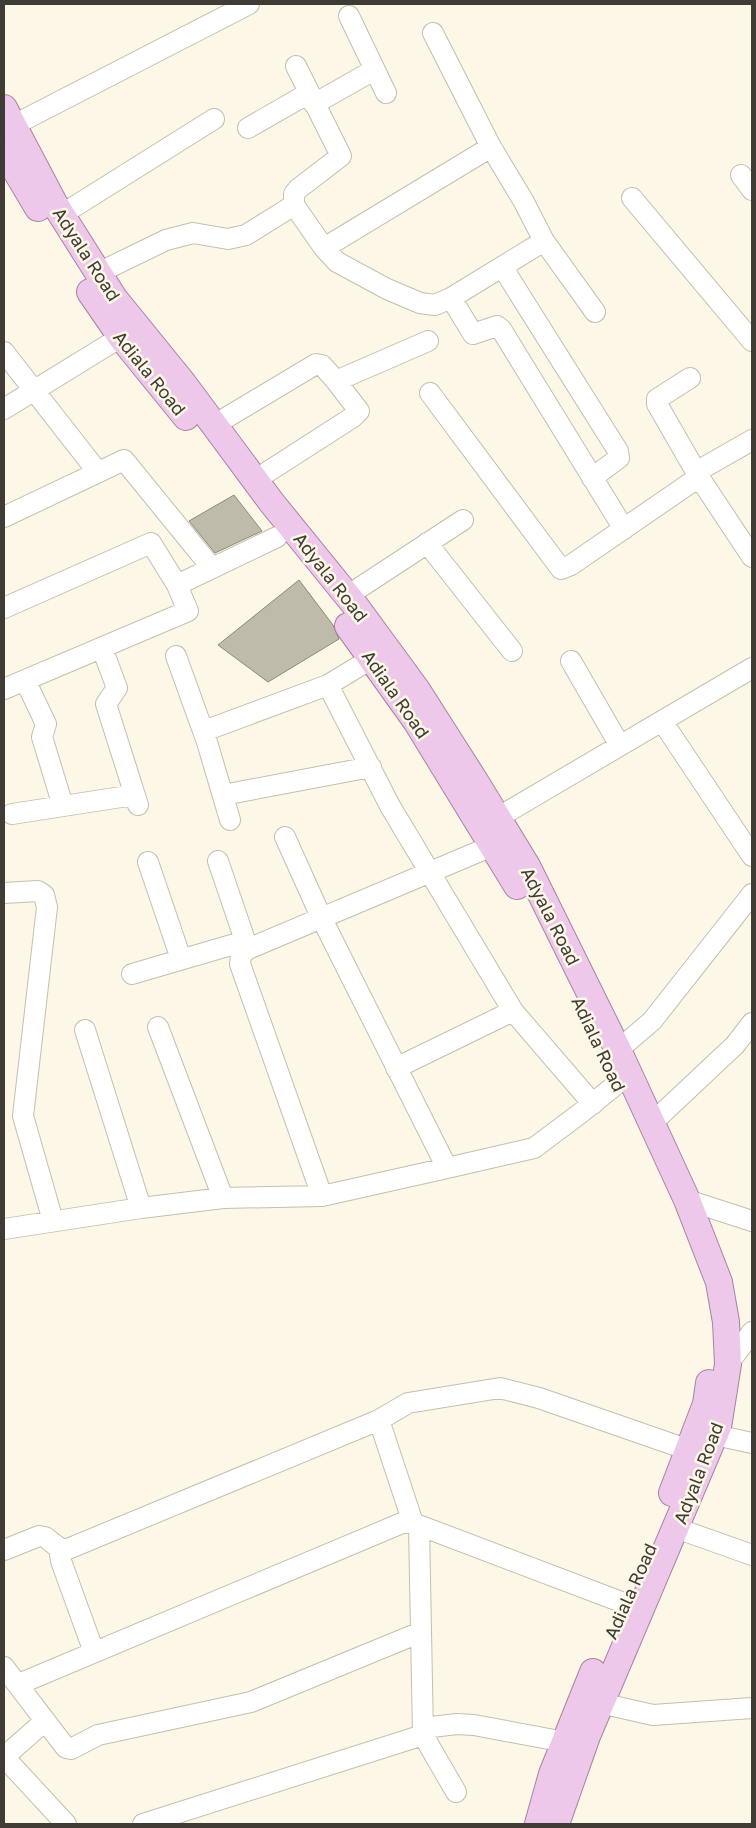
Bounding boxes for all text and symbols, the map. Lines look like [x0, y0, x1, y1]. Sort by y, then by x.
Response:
street label: Adyala Road [49, 203, 125, 305]
street label: Adiala Road [109, 326, 191, 420]
street label: Adyala Road [289, 528, 373, 626]
street label: Adiala Road [358, 646, 434, 742]
street label: Adyala Road [517, 863, 585, 969]
street label: Adiala Road [567, 993, 631, 1095]
street label: Adyala Road [669, 1419, 727, 1527]
street label: Adiala Road [599, 1540, 661, 1642]

